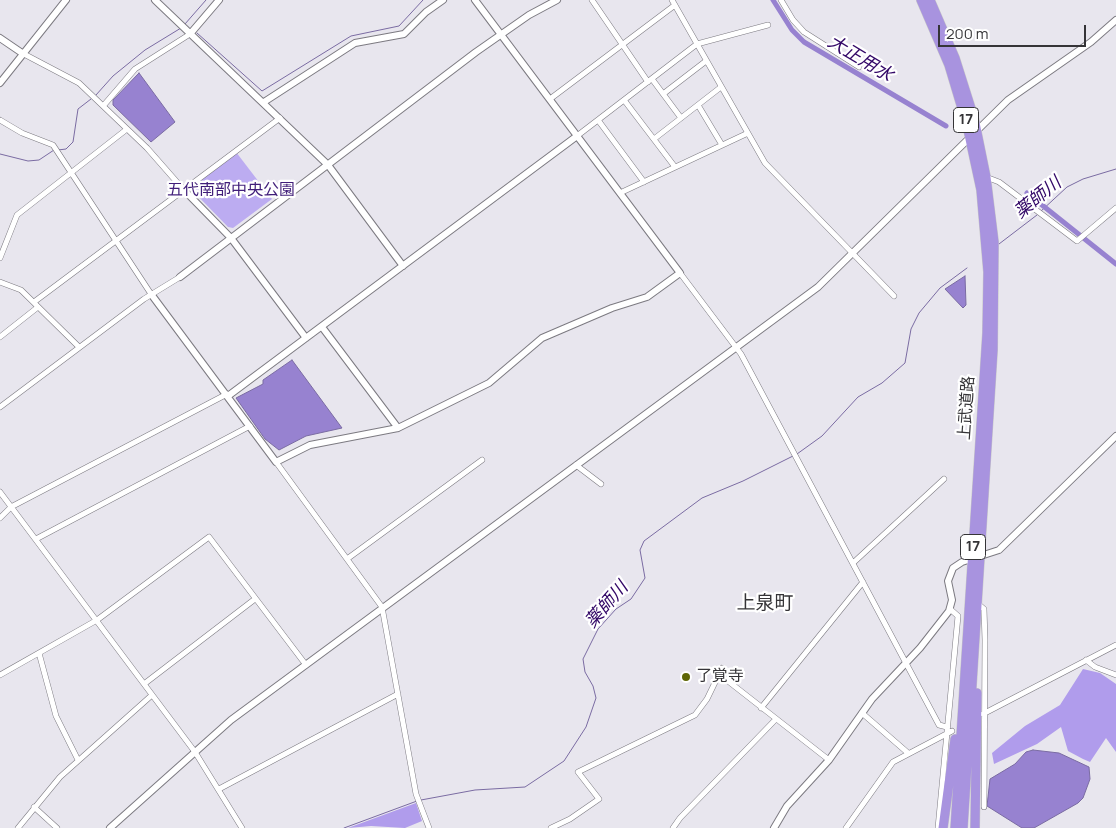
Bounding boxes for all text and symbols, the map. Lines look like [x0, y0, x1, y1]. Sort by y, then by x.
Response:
scale bar [941, 15, 1088, 47]
text: 200 m [946, 23, 989, 44]
water label: 大正用水 [824, 31, 896, 87]
road number: 17 [954, 108, 978, 132]
water label: 薬師川 [1010, 173, 1066, 223]
park label: 五代南部中央公園 [167, 181, 295, 201]
street label: 上武道路 [955, 375, 979, 441]
road number: 17 [960, 534, 986, 560]
water label: 薬師川 [581, 578, 633, 632]
district label: 上泉町 [737, 593, 793, 615]
place label: 了覚寺 [696, 667, 744, 687]
marker: 了覚寺 [680, 671, 692, 683]

